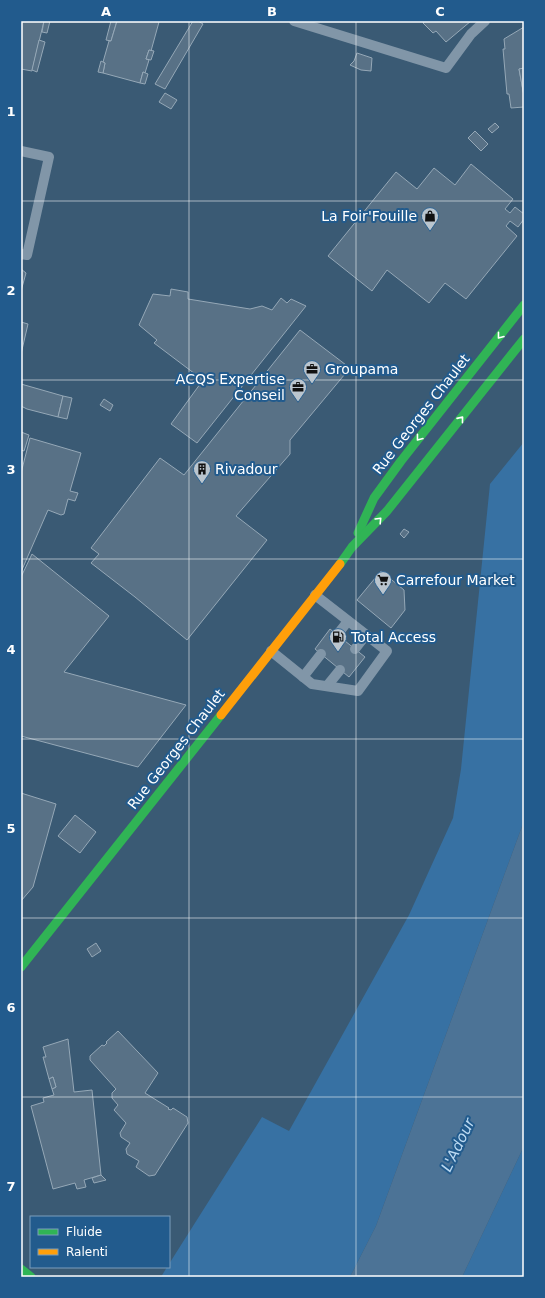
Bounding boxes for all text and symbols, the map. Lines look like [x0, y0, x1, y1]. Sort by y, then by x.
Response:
text: A [101, 4, 111, 19]
text: B [267, 4, 277, 19]
text: C [435, 4, 445, 19]
text: 1 [6, 104, 16, 119]
shop icon: La Foir'Fouille [420, 206, 440, 231]
place label: La Foir'Fouille [321, 208, 417, 224]
text: 2 [6, 283, 16, 298]
one-way arrow [497, 331, 504, 338]
street label: Rue Georges Chaulet [369, 350, 473, 477]
office icon: Groupama [302, 359, 322, 384]
place label: Groupama [325, 361, 398, 377]
place label: ACQS Expertise Conseil [176, 371, 285, 403]
office icon: ACQS Expertise Conseil [288, 377, 308, 402]
one-way arrow [456, 416, 463, 423]
one-way arrow [417, 433, 424, 440]
building icon: Rivadour [192, 459, 212, 484]
place label: Rivadour [215, 461, 278, 477]
text: 3 [6, 462, 16, 477]
one-way arrow [374, 517, 381, 524]
supermarket icon: Carrefour Market [373, 570, 393, 595]
place label: Carrefour Market [396, 572, 515, 588]
fuel station icon: Total Access [328, 627, 348, 652]
place label: Total Access [350, 629, 436, 645]
text: 4 [6, 642, 16, 657]
street label: Rue Georges Chaulet [124, 685, 228, 812]
text: 5 [6, 821, 16, 836]
text: 6 [6, 1000, 16, 1015]
water label: L'Adour [437, 1115, 479, 1175]
text: 7 [6, 1179, 16, 1194]
legend [30, 1216, 170, 1268]
text: Fluide [66, 1225, 102, 1239]
text: Ralenti [66, 1245, 108, 1259]

